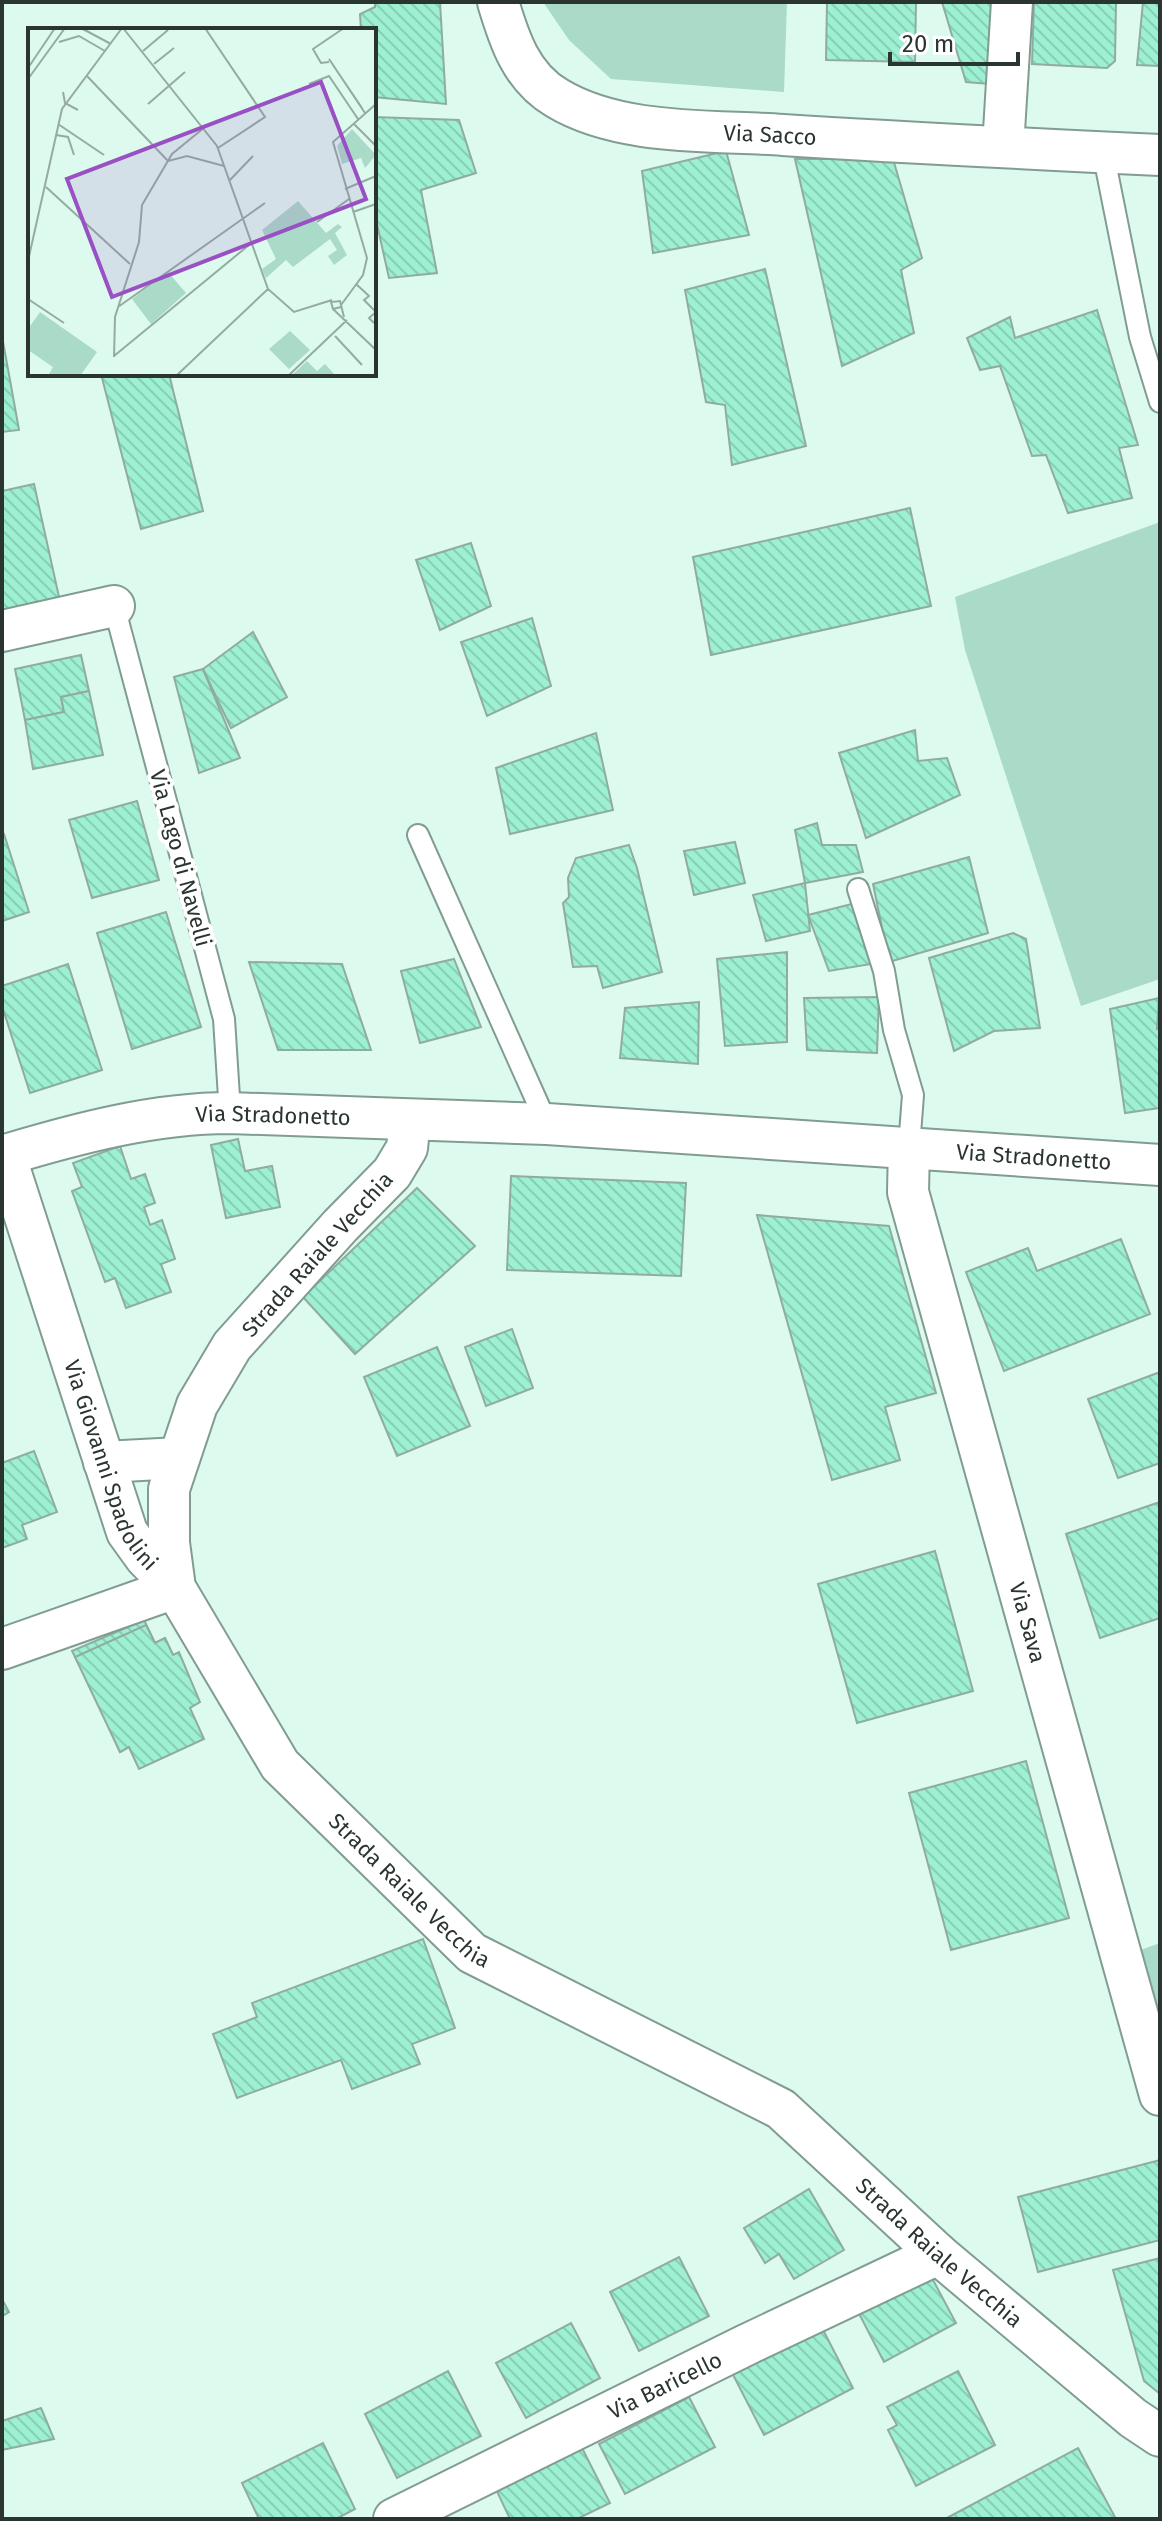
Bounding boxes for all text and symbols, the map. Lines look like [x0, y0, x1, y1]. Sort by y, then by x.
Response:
scale bar [890, 16, 1018, 66]
inset map [28, 28, 376, 376]
text: 20 m [902, 30, 954, 58]
street label: Via Sacco [723, 119, 817, 151]
street label: Via Lago di Navelli [144, 767, 217, 950]
street label: Via Stradonetto [195, 1100, 351, 1131]
street label: Via Stradonetto [955, 1138, 1112, 1176]
street label: Strada Raiale Vecchia [236, 1166, 399, 1343]
street label: Via Giovanni Spadolini [58, 1356, 163, 1576]
street label: Via Sava [1004, 1579, 1052, 1666]
street label: Strada Raiale Vecchia [323, 1808, 494, 1974]
street label: Strada Raiale Vecchia [850, 2172, 1028, 2333]
street label: Via Baricello [603, 2346, 727, 2425]

